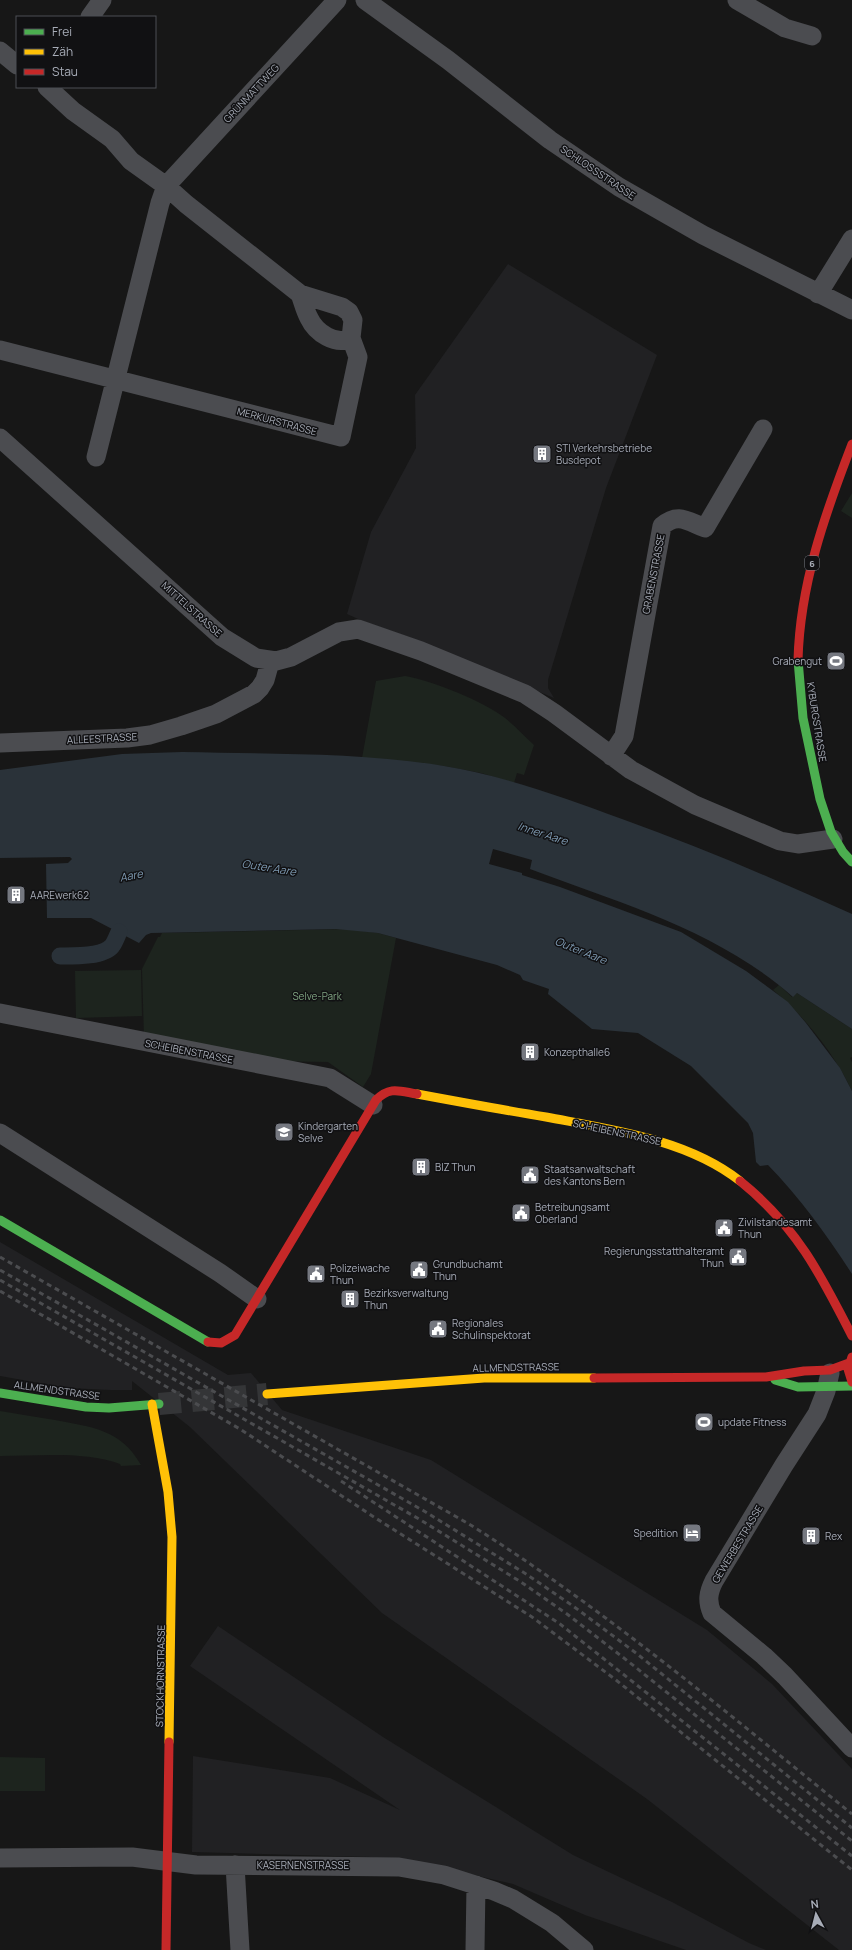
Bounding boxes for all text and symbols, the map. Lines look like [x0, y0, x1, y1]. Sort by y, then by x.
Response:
legend [16, 16, 156, 88]
text: Frei [52, 23, 72, 40]
text: Zäh [52, 43, 73, 60]
street label: GRÜNMATTWEG [220, 61, 282, 125]
text: Stau [52, 63, 78, 80]
street label: SCHLOSSSTRASSE [558, 142, 639, 202]
street label: MERKURSTRASSE [235, 404, 319, 439]
place label: STI Verkehrsbetriebe Busdepot [556, 441, 652, 467]
building icon: STI Verkehrsbetriebe Busdepot [531, 443, 553, 465]
street label: GRABENSTRASSE [638, 533, 668, 615]
road number: 6 [805, 556, 819, 570]
street label: MITTELSTRASSE [159, 578, 225, 640]
sports icon: Grabengut [825, 650, 847, 672]
place label: Grabengut [773, 654, 822, 668]
street label: KYBURGSTRASSE [804, 681, 830, 763]
street label: ALLEESTRASSE [66, 729, 138, 747]
water label: Inner Aare [516, 818, 570, 848]
water label: Outer Aare [241, 855, 298, 879]
water label: Aare [118, 865, 144, 885]
building icon: AAREwerk62 [5, 884, 27, 906]
place label: AAREwerk62 [30, 888, 89, 902]
water label: Outer Aare [553, 933, 610, 967]
park label: Selve-Park [292, 989, 343, 1003]
street label: SCHEIBENSTRASSE [144, 1036, 235, 1066]
building icon: Konzepthalle6 [519, 1041, 541, 1063]
place label: Konzepthalle6 [544, 1045, 610, 1059]
street label: SCHEIBENSTRASSE [572, 1116, 663, 1148]
place label: Kindergarten Selve [298, 1119, 358, 1145]
school or university icon: Kindergarten Selve [273, 1121, 295, 1143]
building icon: BIZ Thun [410, 1156, 432, 1178]
place label: BIZ Thun [435, 1160, 475, 1174]
place label: Staatsanwaltschaft des Kantons Bern [544, 1162, 635, 1188]
public building icon: Staatsanwaltschaft des Kantons Bern [519, 1164, 541, 1186]
place label: Betreibungsamt Oberland [535, 1200, 610, 1226]
public building icon: Betreibungsamt Oberland [510, 1202, 532, 1224]
place label: Zivilstandesamt Thun [738, 1215, 812, 1241]
public building icon: Zivilstandesamt Thun [713, 1217, 735, 1239]
place label: Regierungsstatthalteramt Thun [604, 1244, 724, 1270]
public building icon: Regierungsstatthalteramt Thun [727, 1246, 749, 1268]
place label: Grundbuchamt Thun [433, 1257, 503, 1283]
public building icon: Grundbuchamt Thun [408, 1259, 430, 1281]
place label: Polizeiwache Thun [330, 1261, 390, 1287]
public building icon: Polizeiwache Thun [305, 1263, 327, 1285]
place label: Bezirksverwaltung Thun [364, 1286, 449, 1312]
building icon: Bezirksverwaltung Thun [339, 1288, 361, 1310]
place label: Regionales Schulinspektorat [452, 1316, 531, 1342]
public building icon: Regionales Schulinspektorat [427, 1318, 449, 1340]
street label: ALLMENDSTRASSE [472, 1359, 560, 1375]
street label: ALLMENDSTRASSE [13, 1377, 101, 1403]
sports icon: update Fitness [693, 1411, 715, 1433]
place label: update Fitness [718, 1415, 787, 1429]
street label: GEWERBESTRASSE [708, 1502, 766, 1586]
hotel icon: Spedition [681, 1522, 703, 1544]
building icon: Rex [800, 1525, 822, 1547]
place label: Spedition [634, 1526, 678, 1540]
place label: Rex [825, 1529, 843, 1543]
street label: STOCKHORNSTRASSE [152, 1624, 168, 1727]
street label: KASERNENSTRASSE [257, 1858, 349, 1872]
north arrow [796, 1894, 836, 1934]
text: N [810, 1896, 820, 1912]

